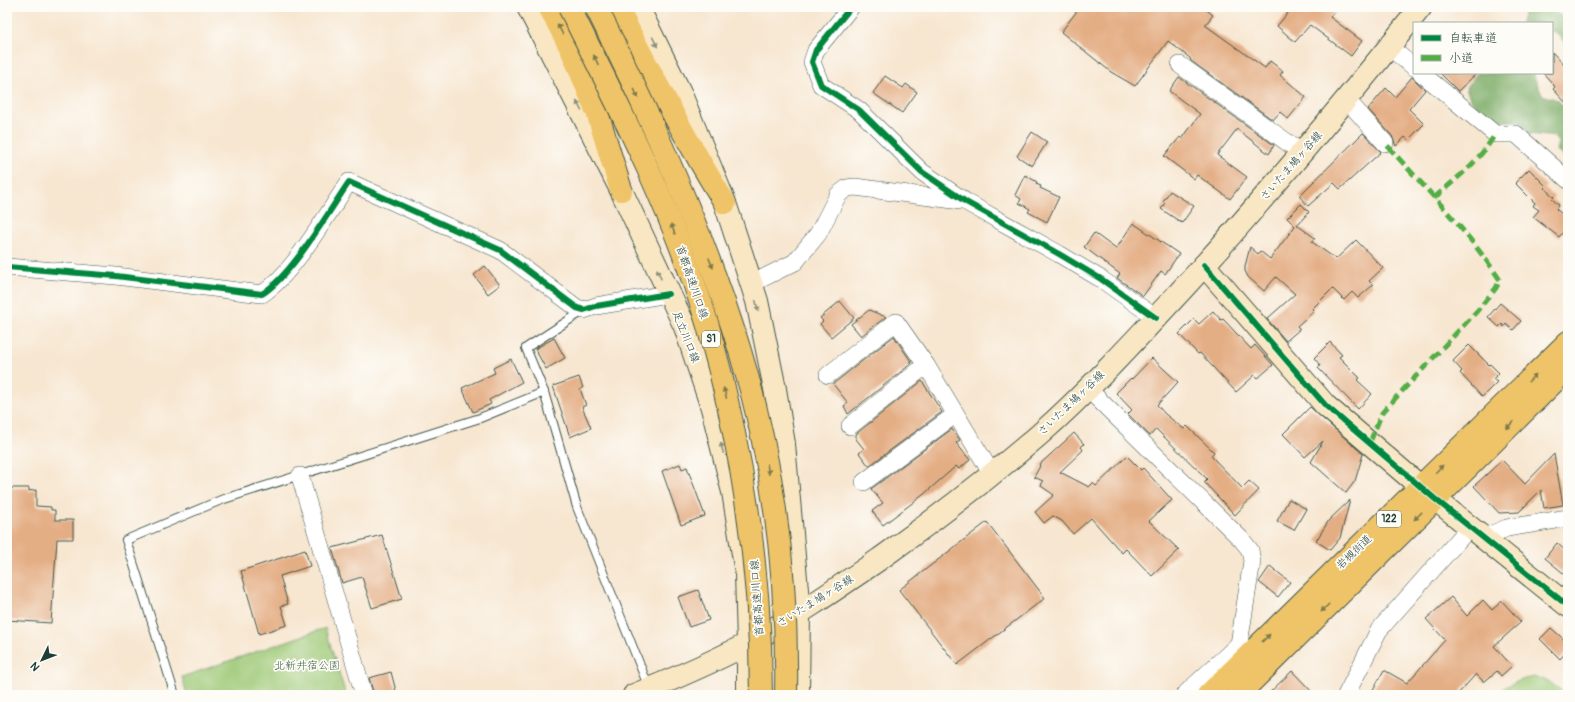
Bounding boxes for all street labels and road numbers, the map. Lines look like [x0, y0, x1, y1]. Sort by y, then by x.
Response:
street label: さいたま鳩ヶ谷線 [1257, 129, 1325, 203]
street label: 首都高速川口線 [673, 243, 711, 321]
street label: 足立川口線 [670, 309, 702, 365]
road number: S1 [702, 331, 720, 347]
street label: さいたま鳩ヶ谷線 [1035, 368, 1107, 438]
road number: 122 [1377, 511, 1401, 527]
street label: 岩槻街道 [1334, 532, 1374, 572]
street label: 首都高速川口線 [748, 559, 766, 637]
street label: さいたま鳩ヶ谷線 [774, 572, 856, 630]

